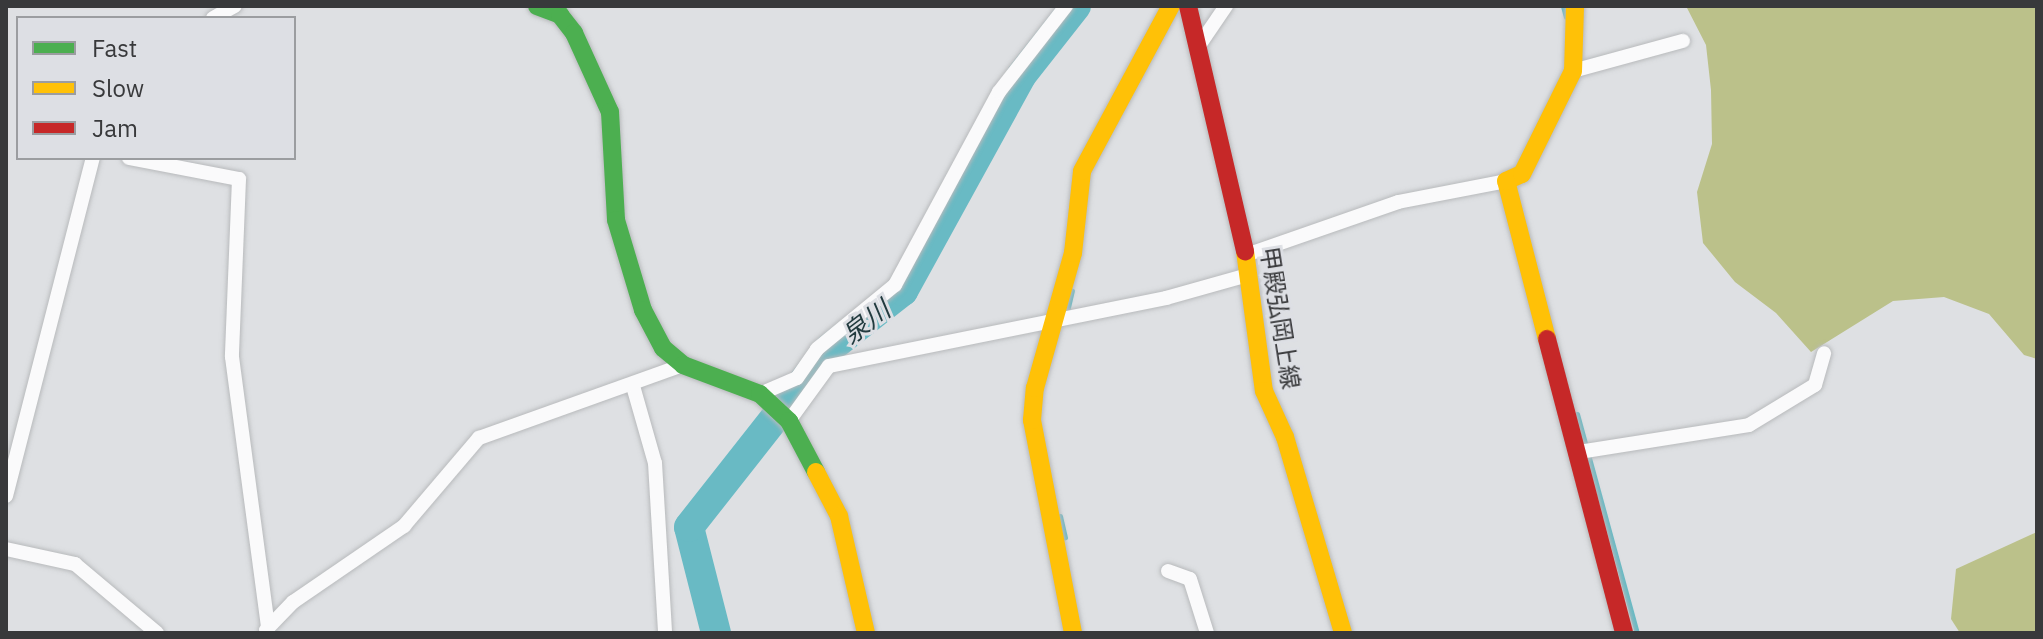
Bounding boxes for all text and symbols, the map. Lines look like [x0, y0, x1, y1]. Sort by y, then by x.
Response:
legend [16, 16, 296, 160]
text: Fast [92, 32, 137, 64]
text: Slow [92, 72, 144, 104]
text: Jam [92, 112, 138, 144]
street label: 甲殿弘岡上線 [1255, 245, 1305, 391]
water label: 泉川 [836, 294, 896, 350]

